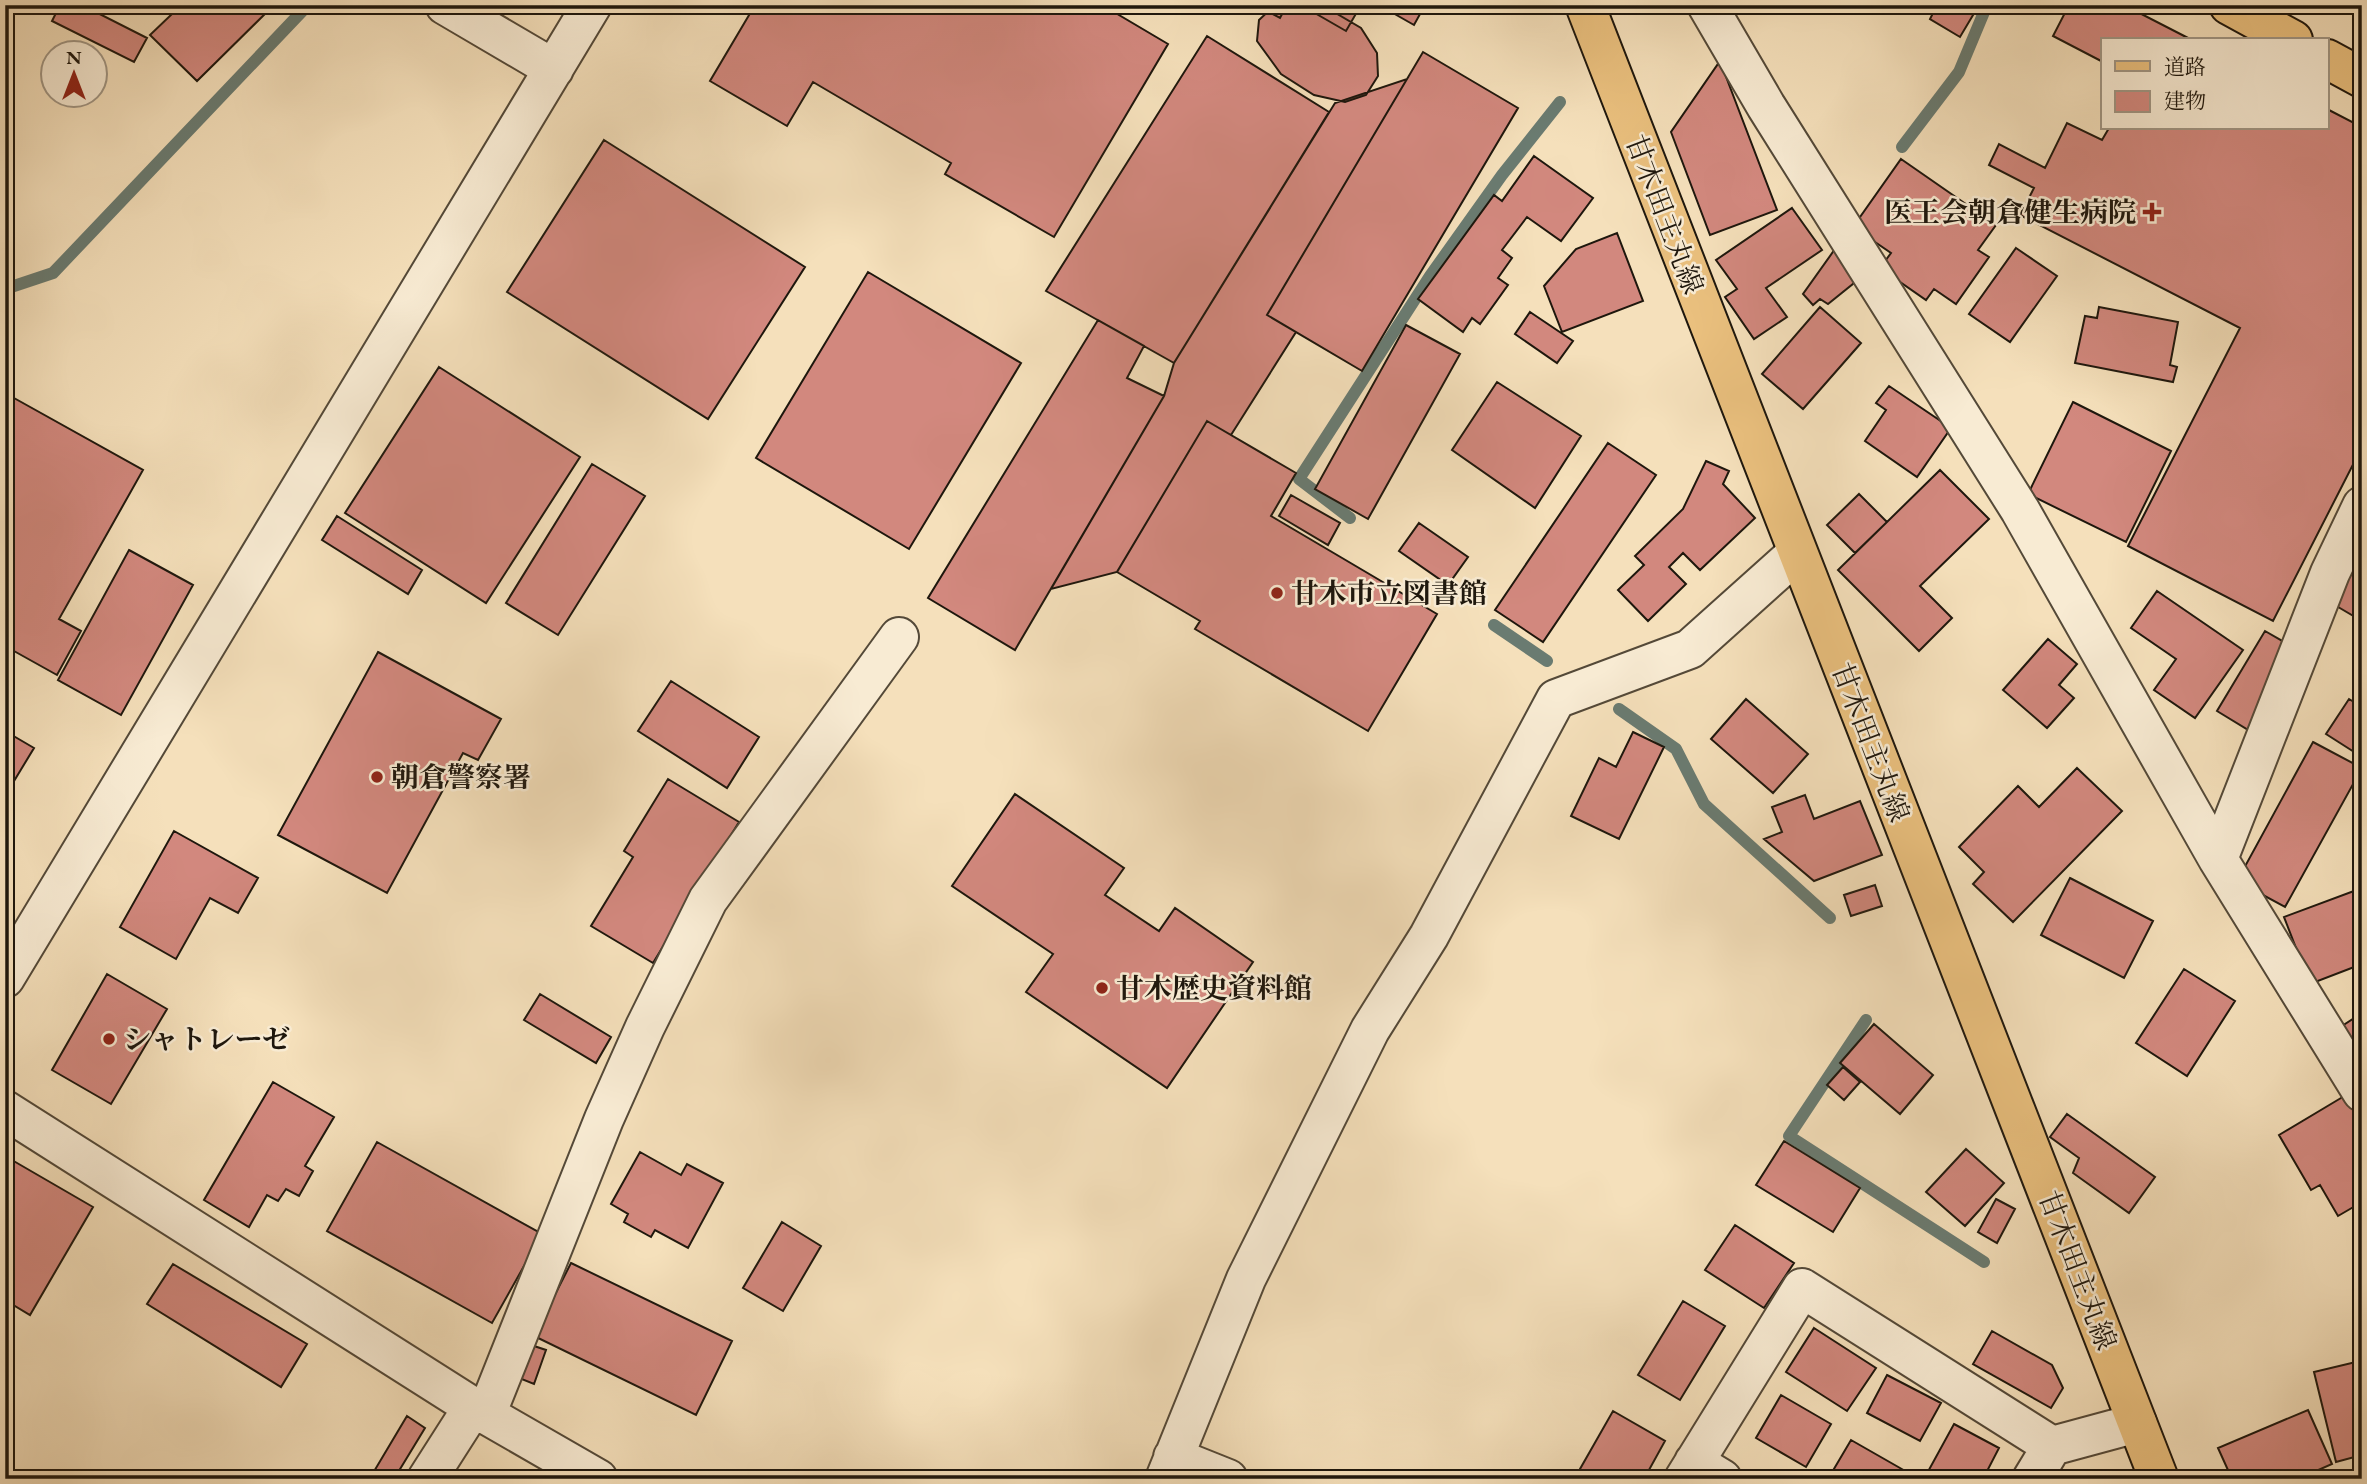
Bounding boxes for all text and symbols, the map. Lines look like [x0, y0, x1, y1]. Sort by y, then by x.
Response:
north arrow [38, 38, 108, 108]
legend [2101, 38, 2328, 130]
text: N [66, 45, 82, 70]
text: 道路 [2164, 53, 2206, 80]
text: 建物 [2164, 87, 2206, 114]
street label: 甘木田主丸線 [1618, 129, 1712, 299]
place label: 医王会朝倉健生病院 [1884, 194, 2136, 230]
marker: 医王会朝倉健生病院 [2142, 202, 2162, 222]
place label: 甘木市立図書館 [1291, 575, 1487, 611]
marker: 甘木市立図書館 [1269, 585, 1285, 601]
street label: 甘木田主丸線 [1824, 657, 1918, 827]
place label: 朝倉警察署 [391, 759, 531, 795]
marker: 朝倉警察署 [369, 769, 385, 785]
place label: 甘木歴史資料館 [1116, 970, 1312, 1006]
marker: 甘木歴史資料館 [1094, 980, 1110, 996]
place label: シャトレーゼ [123, 1021, 290, 1057]
marker: シャトレーゼ [101, 1031, 117, 1047]
street label: 甘木田主丸線 [2031, 1185, 2125, 1355]

